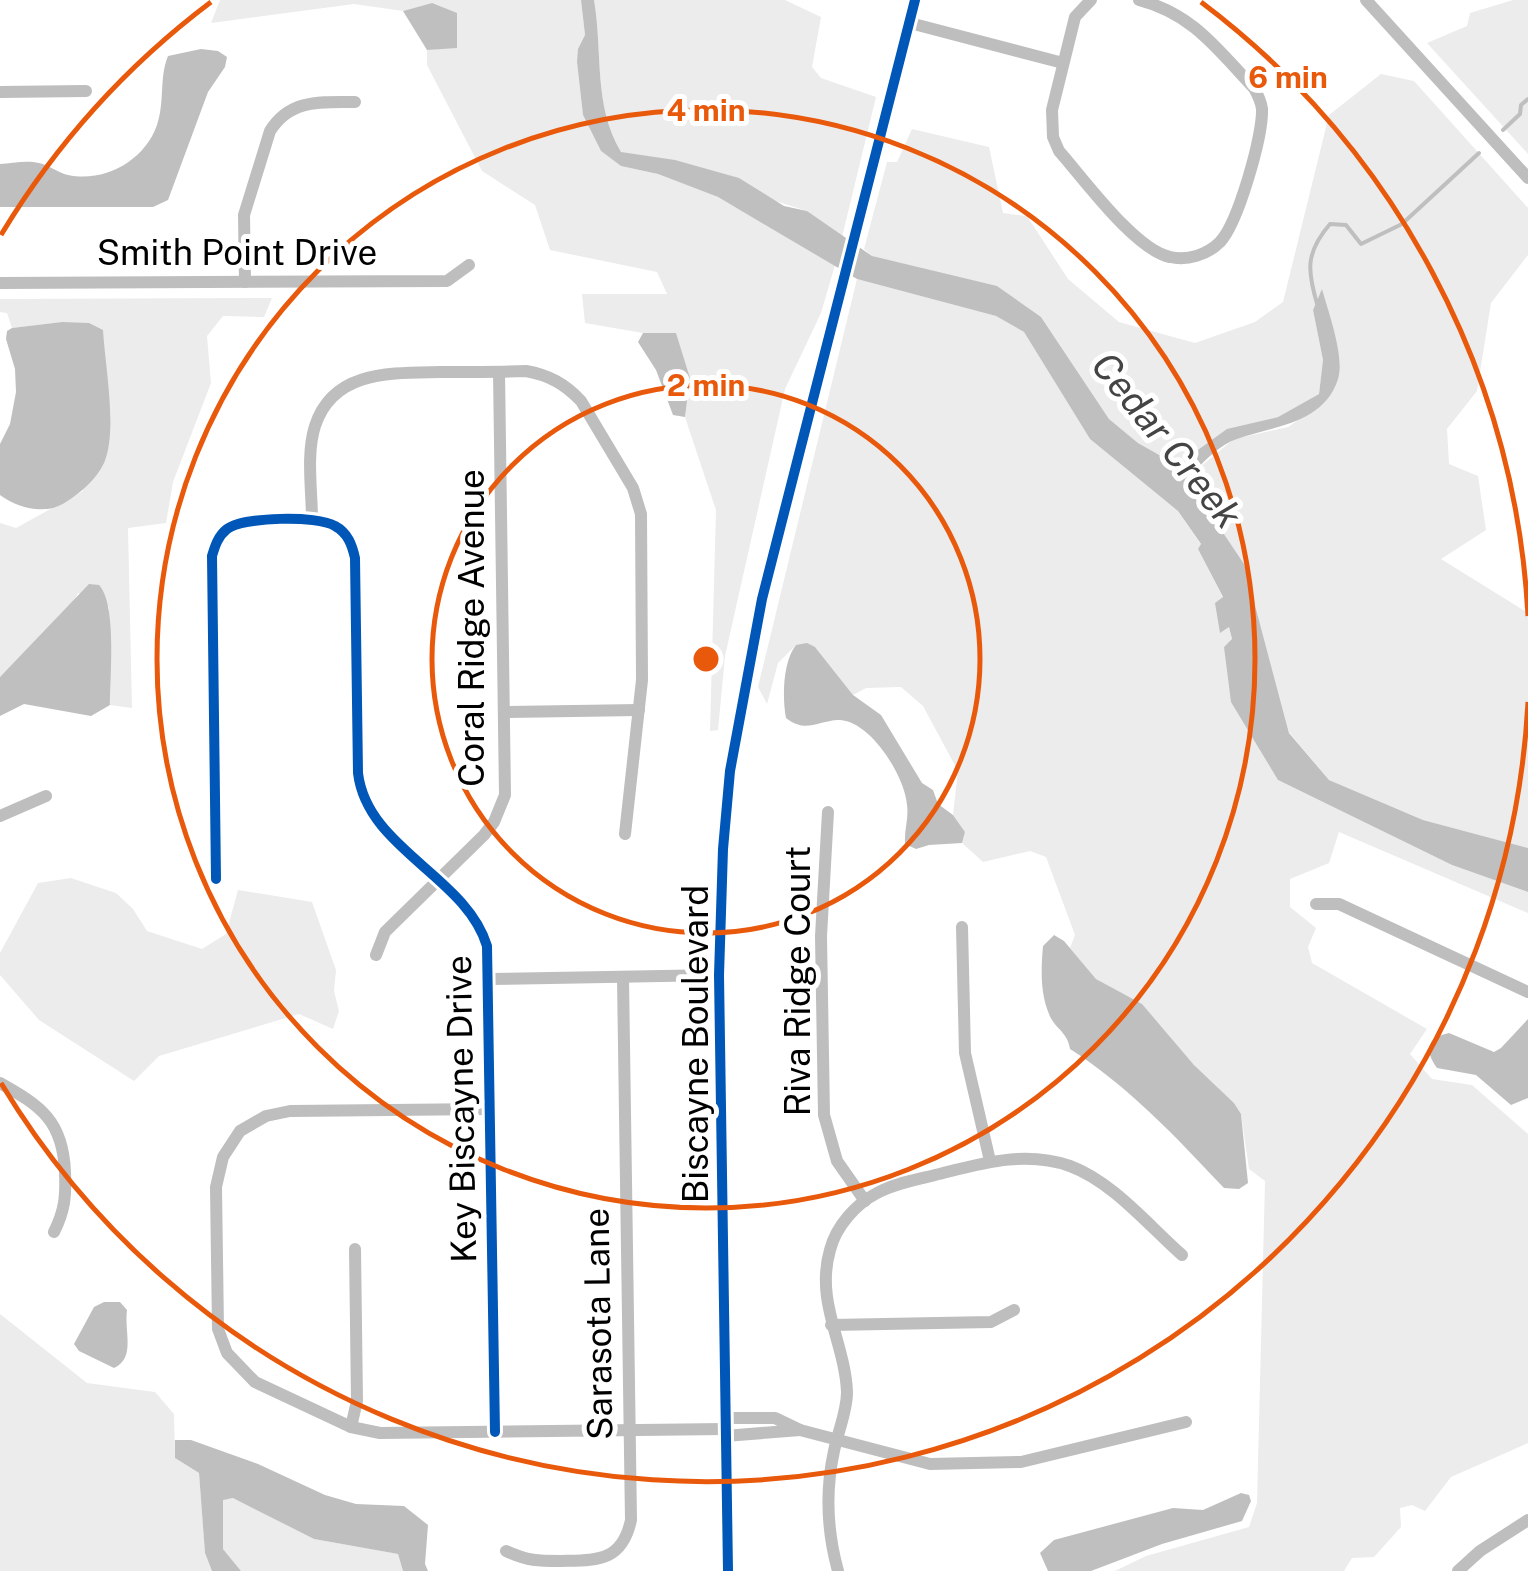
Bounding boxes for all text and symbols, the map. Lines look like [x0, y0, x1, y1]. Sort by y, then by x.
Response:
text: 6 min [1248, 59, 1328, 95]
text: 4 min [666, 92, 746, 128]
street label: Smith Point Drive [97, 232, 377, 273]
water label: Cedar Creek [1083, 343, 1252, 537]
text: 2 min [667, 367, 745, 403]
street label: Coral Ridge Avenue [451, 469, 492, 787]
centre of rings [688, 641, 724, 677]
street label: Riva Ridge Court [777, 846, 818, 1116]
street label: Biscayne Boulevard [675, 885, 716, 1203]
street label: Key Biscayne Drive [438, 955, 484, 1263]
street label: Sarasota Lane [575, 1208, 621, 1440]

